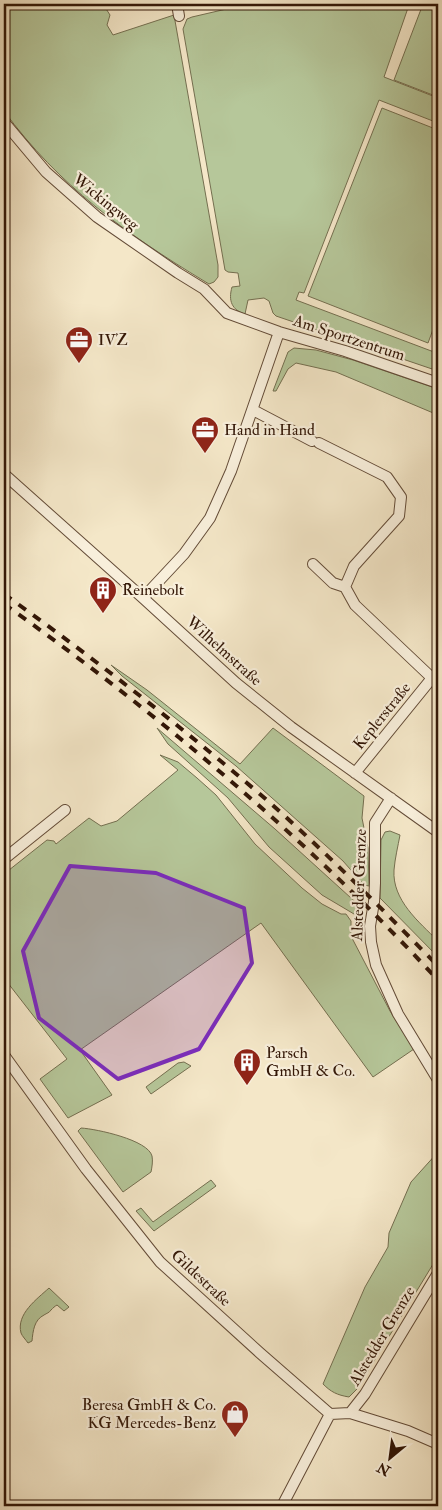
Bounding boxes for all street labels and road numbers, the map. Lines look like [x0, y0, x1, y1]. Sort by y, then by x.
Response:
street label: Wickingweg [68, 169, 144, 235]
street label: Am Sportzentrum [289, 310, 408, 367]
street label: Wilhelmstraße [181, 611, 266, 690]
street label: Keplerstraße [349, 678, 416, 754]
street label: Alstedder Grenze [347, 828, 371, 942]
street label: Gildestraße [167, 1245, 235, 1311]
street label: Alstedder Grenze [344, 1283, 420, 1390]

